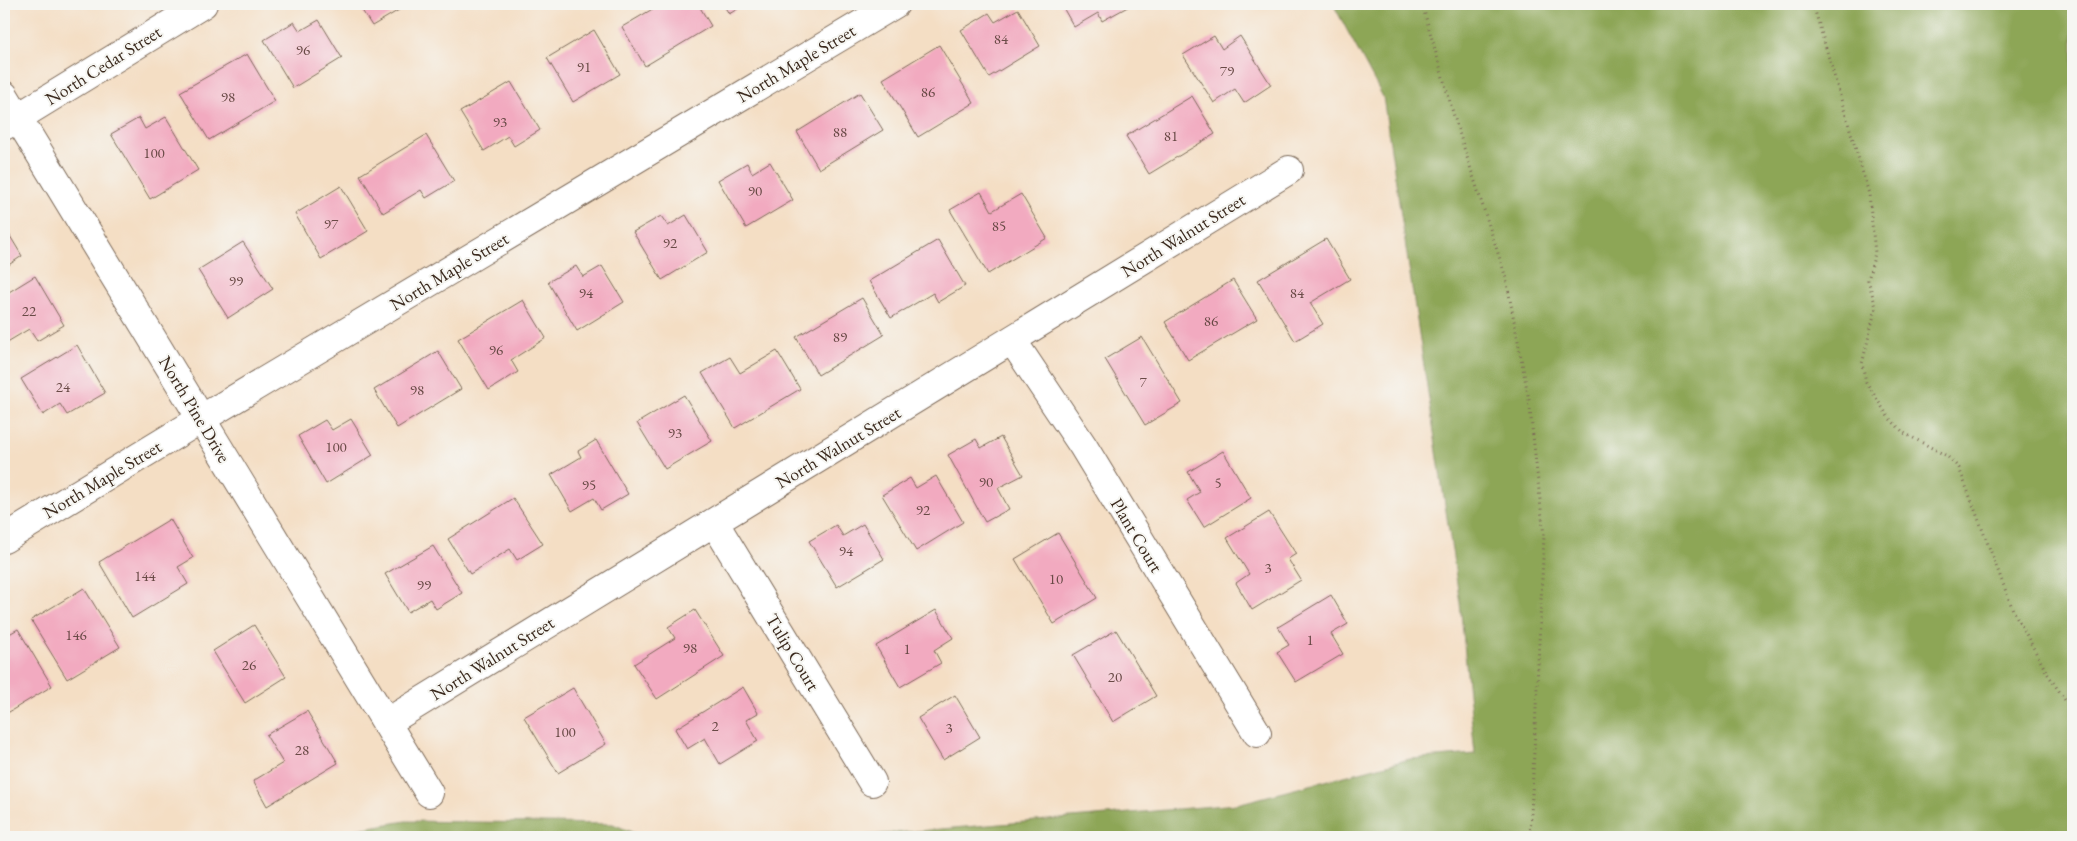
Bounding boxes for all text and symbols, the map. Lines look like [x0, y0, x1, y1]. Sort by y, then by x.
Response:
street label: North Maple Street [733, 18, 860, 107]
street label: North Cedar Street [41, 20, 166, 110]
house number: 84 [994, 29, 1009, 48]
house number: 96 [296, 40, 310, 59]
house number: 91 [577, 57, 591, 76]
house number: 79 [1220, 61, 1234, 80]
house number: 86 [921, 82, 935, 101]
house number: 98 [221, 87, 235, 106]
house number: 93 [493, 112, 507, 131]
house number: 88 [833, 122, 847, 141]
house number: 81 [1164, 126, 1178, 145]
house number: 100 [143, 143, 165, 162]
house number: 90 [748, 181, 762, 200]
street label: North Walnut Street [1117, 188, 1249, 282]
house number: 97 [324, 214, 339, 233]
house number: 85 [992, 216, 1006, 235]
street label: North Maple Street [386, 226, 513, 315]
house number: 92 [663, 233, 678, 252]
house number: 99 [229, 271, 243, 290]
house number: 94 [579, 283, 594, 302]
house number: 84 [1290, 283, 1305, 302]
house number: 22 [22, 301, 37, 320]
house number: 86 [1204, 311, 1218, 330]
house number: 89 [833, 327, 847, 346]
house number: 96 [489, 340, 503, 359]
street label: North Pine Drive [154, 351, 236, 467]
house number: 7 [1139, 372, 1147, 391]
house number: 24 [56, 377, 71, 396]
house number: 98 [410, 380, 424, 399]
street label: North Walnut Street [771, 400, 905, 493]
house number: 93 [668, 423, 682, 442]
street label: North Maple Street [39, 434, 166, 523]
house number: 100 [325, 437, 347, 456]
house number: 90 [979, 472, 993, 491]
house number: 5 [1214, 473, 1222, 492]
house number: 95 [582, 475, 596, 494]
street label: Plant Court [1106, 493, 1168, 577]
house number: 92 [916, 500, 931, 519]
house number: 94 [839, 541, 854, 560]
house number: 3 [1264, 558, 1272, 577]
house number: 144 [134, 566, 157, 585]
house number: 10 [1049, 569, 1063, 588]
house number: 99 [417, 575, 431, 594]
street label: Tulip Court [761, 609, 825, 695]
street label: North Walnut Street [426, 611, 558, 705]
house number: 146 [65, 625, 87, 644]
house number: 1 [1306, 630, 1314, 649]
house number: 98 [683, 638, 697, 657]
house number: 1 [903, 639, 911, 658]
house number: 26 [242, 655, 256, 674]
house number: 20 [1108, 667, 1122, 686]
house number: 2 [711, 716, 719, 735]
house number: 3 [945, 718, 953, 737]
house number: 100 [554, 722, 576, 741]
house number: 28 [295, 740, 309, 759]

